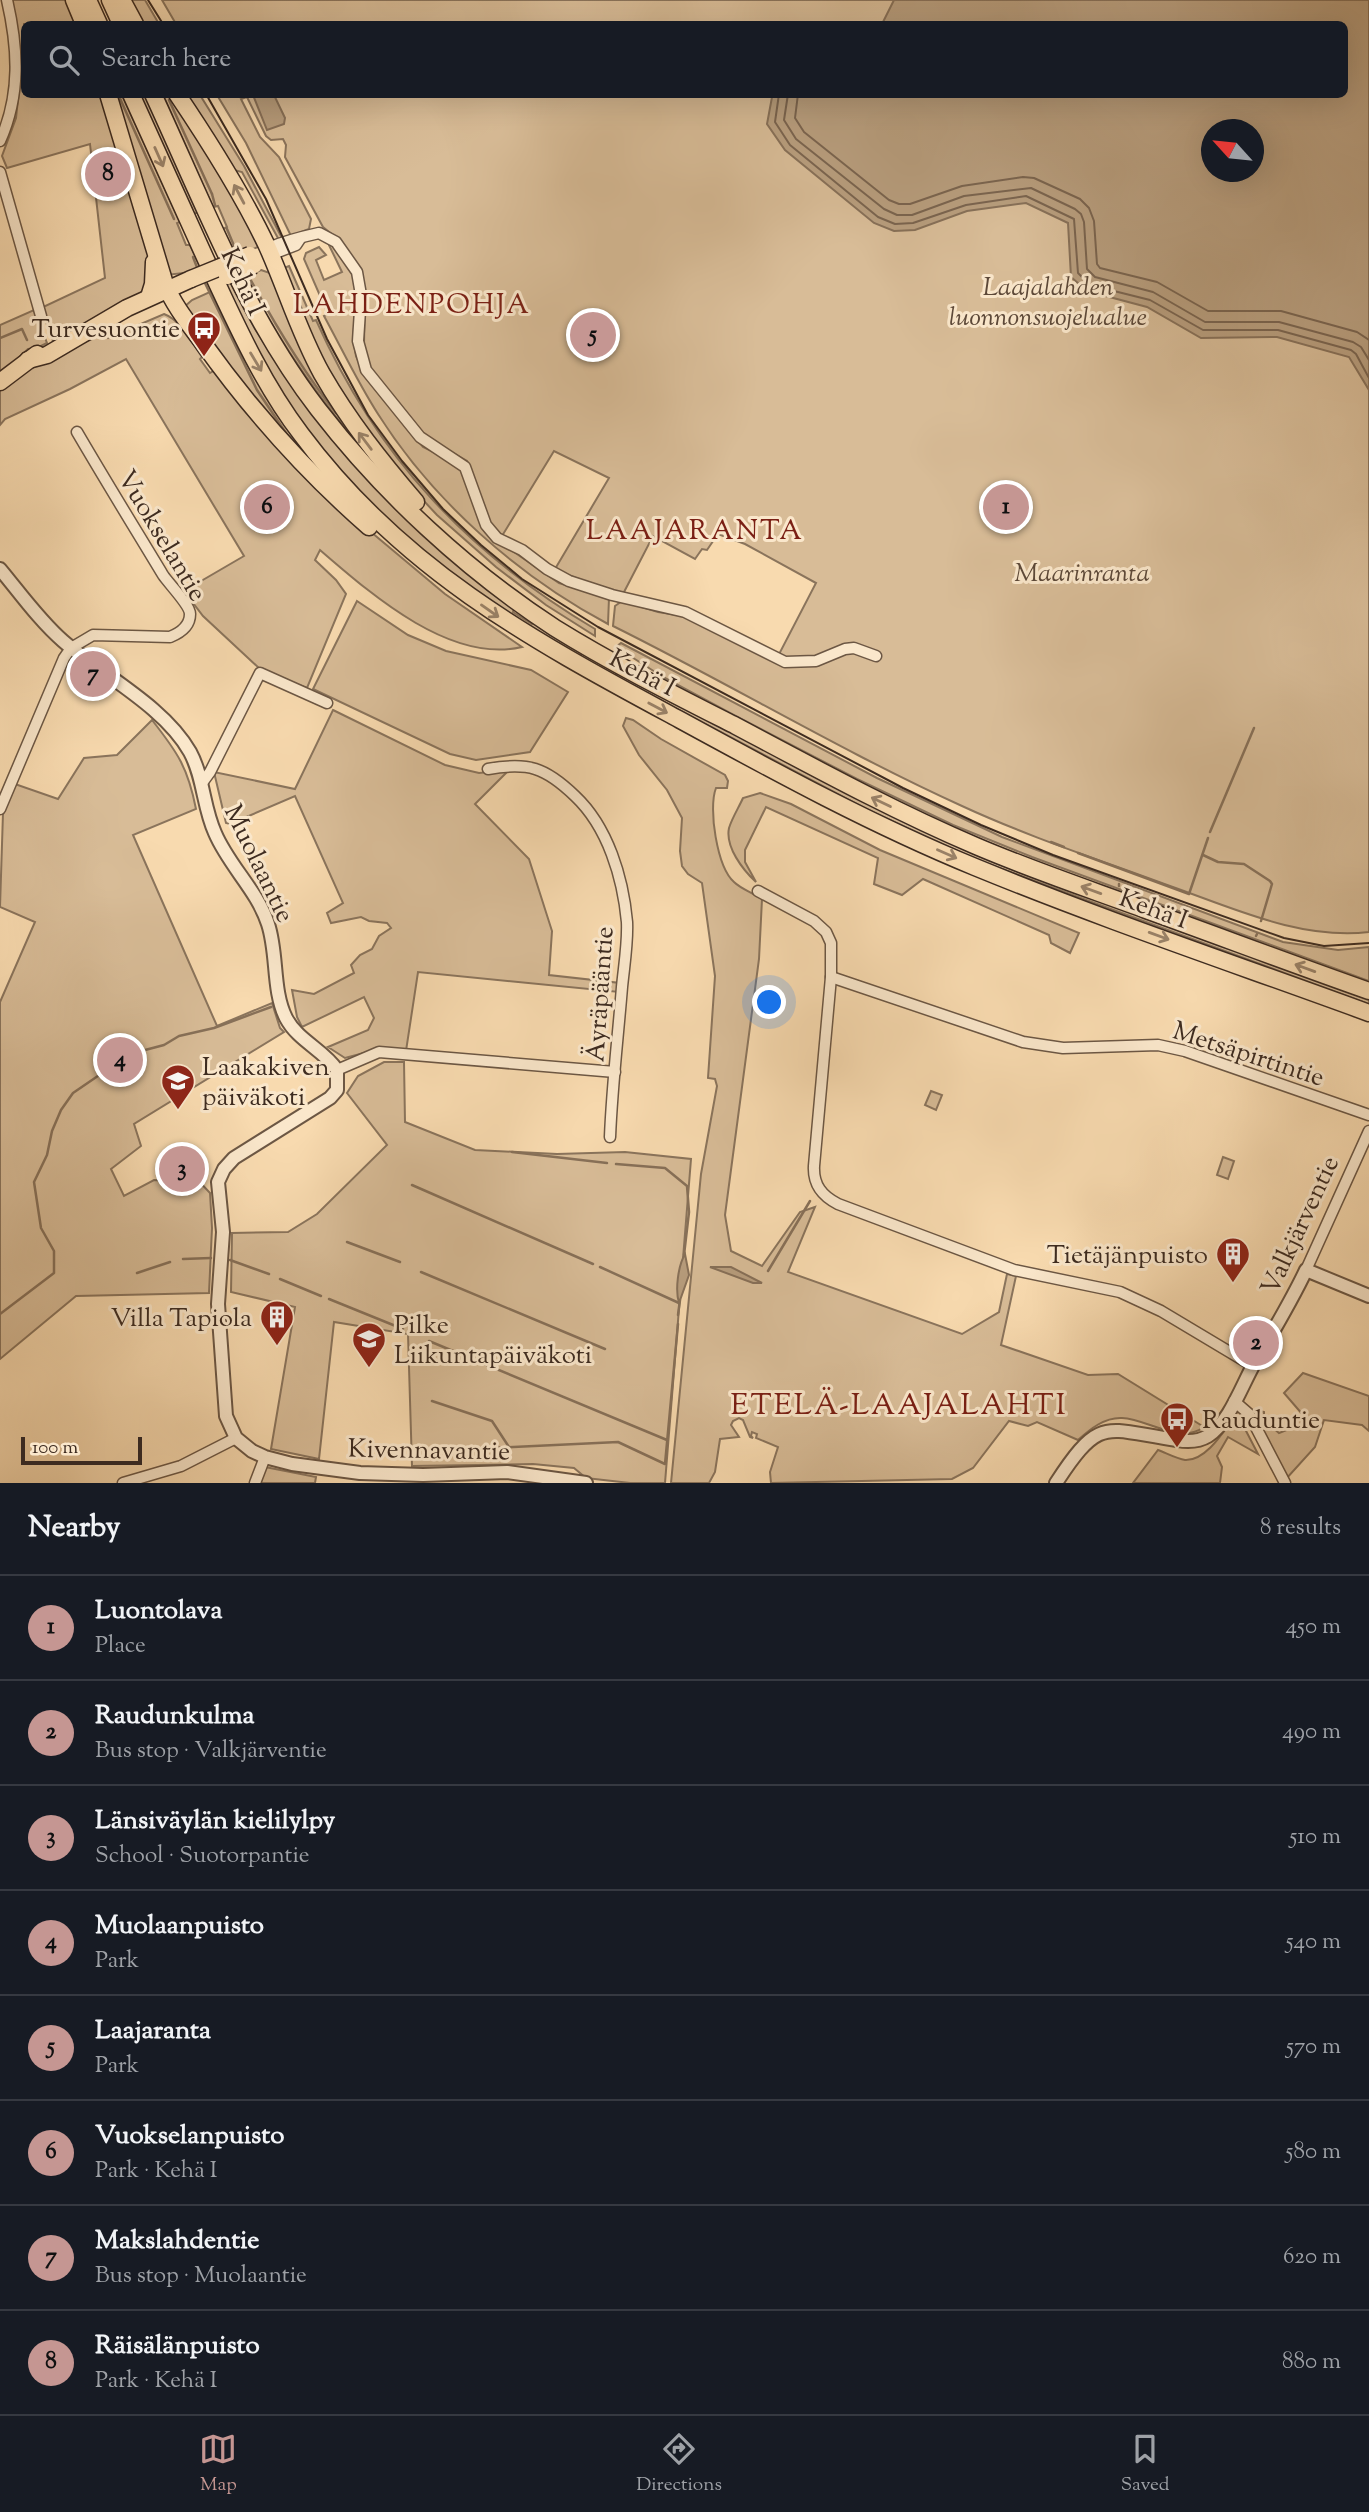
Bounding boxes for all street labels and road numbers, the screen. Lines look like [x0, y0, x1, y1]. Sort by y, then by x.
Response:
street label: Kehä I [210, 242, 274, 322]
street label: Vuokselantie [107, 464, 215, 609]
street label: Kehä I [602, 641, 682, 707]
street label: Muolaantie [213, 799, 302, 929]
street label: Kehä I [1113, 881, 1193, 940]
street label: Äyräpääntie [578, 925, 625, 1063]
street label: Metsäpirtintie [1168, 1013, 1329, 1097]
street label: Valkjärventie [1253, 1150, 1350, 1302]
street label: Kivennavantie [347, 1432, 510, 1471]

